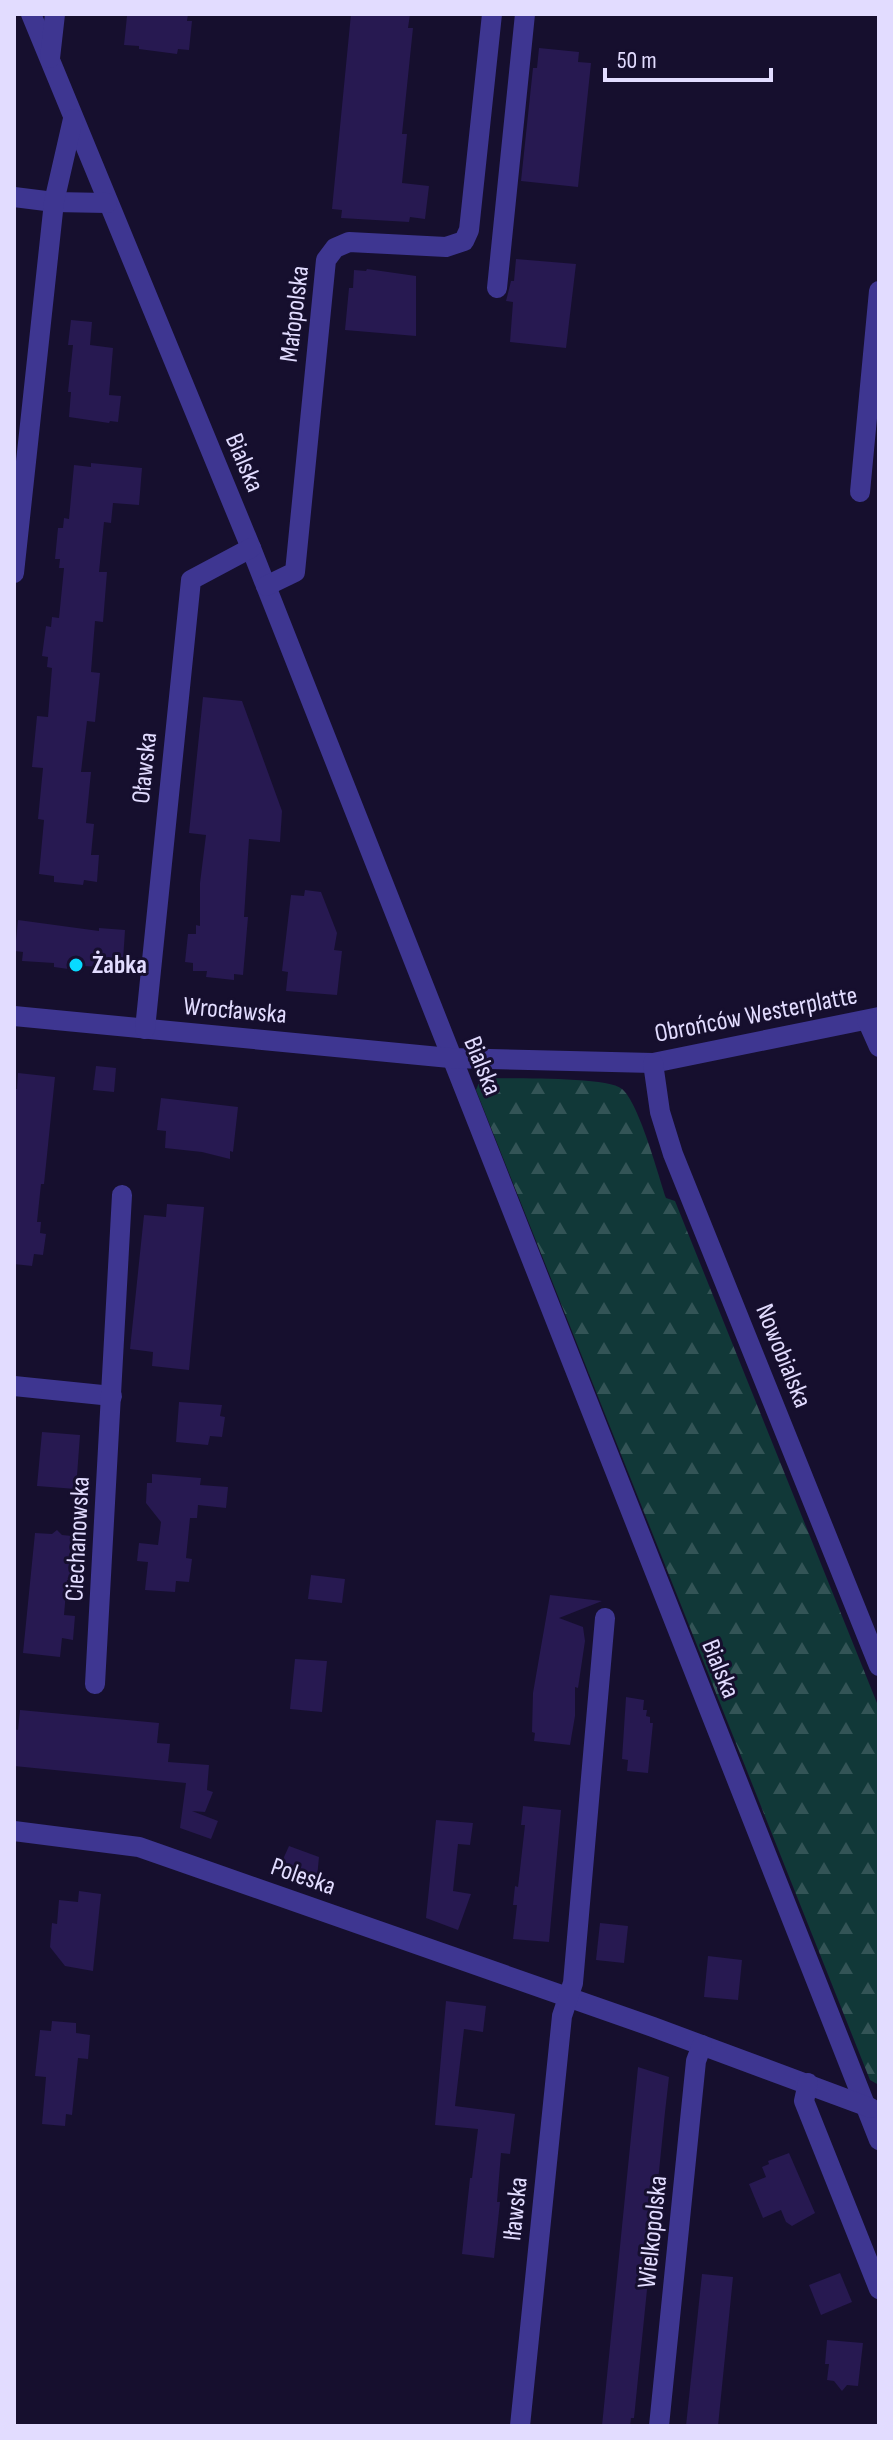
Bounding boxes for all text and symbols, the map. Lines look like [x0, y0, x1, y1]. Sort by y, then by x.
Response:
scale bar [605, 32, 771, 82]
text: 50 m [617, 46, 657, 75]
street label: Małopolska [274, 264, 316, 364]
street label: Bialska [218, 429, 270, 497]
street label: Oławska [126, 731, 164, 805]
place label: Żabka [92, 950, 147, 981]
marker: Żabka [67, 956, 85, 974]
street label: Obrońców Westerplatte [652, 980, 860, 1050]
street label: Wrocławska [182, 991, 288, 1031]
street label: Bialska [456, 1032, 508, 1100]
street label: Nowobialska [748, 1300, 818, 1412]
street label: Ciechanowska [59, 1476, 97, 1602]
street label: Bialska [694, 1635, 746, 1703]
street label: Poleska [267, 1852, 339, 1902]
street label: Wielkopolska [632, 2174, 674, 2290]
street label: Iławska [497, 2176, 535, 2242]

